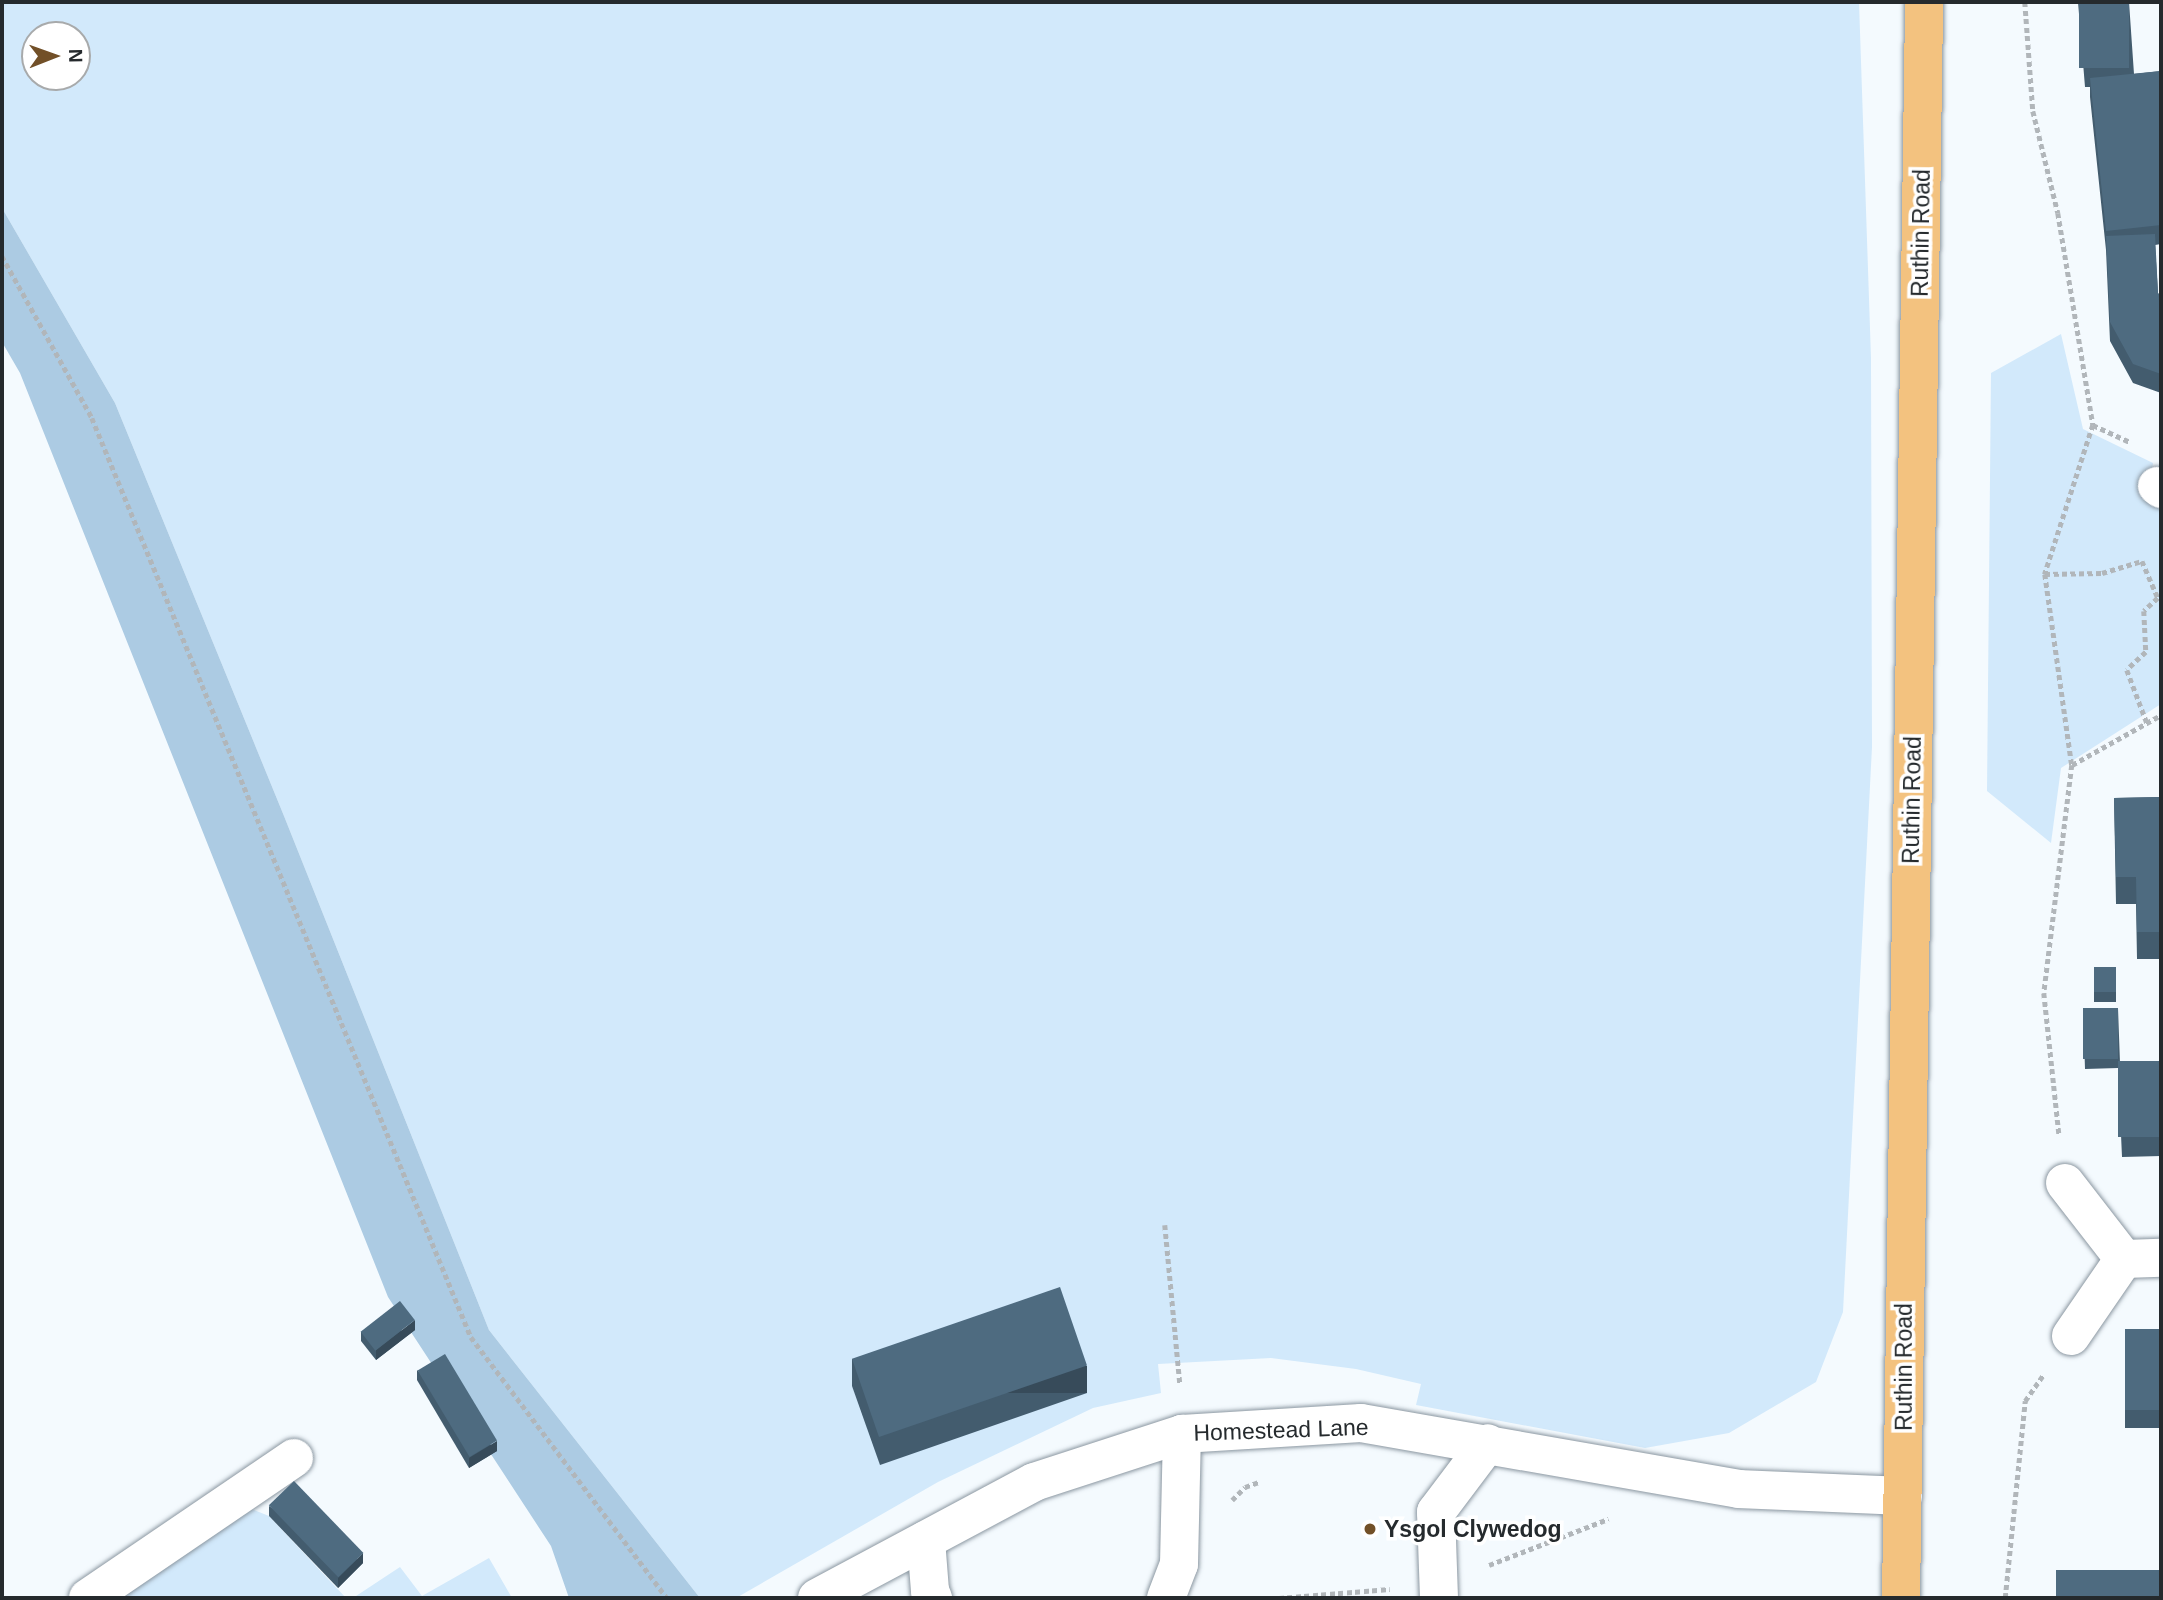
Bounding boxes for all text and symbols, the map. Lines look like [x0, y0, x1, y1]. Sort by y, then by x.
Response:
north arrow [21, 21, 91, 91]
text: N [65, 49, 86, 63]
street label: Ruthin Road [1906, 169, 1936, 297]
street label: Ruthin Road [1897, 736, 1927, 864]
street label: Ruthin Road [1890, 1303, 1918, 1431]
street label: Homestead Lane [1193, 1413, 1369, 1447]
place label: Ysgol Clywedog [1384, 1515, 1562, 1543]
marker: Ysgol Clywedog [1362, 1521, 1378, 1537]

